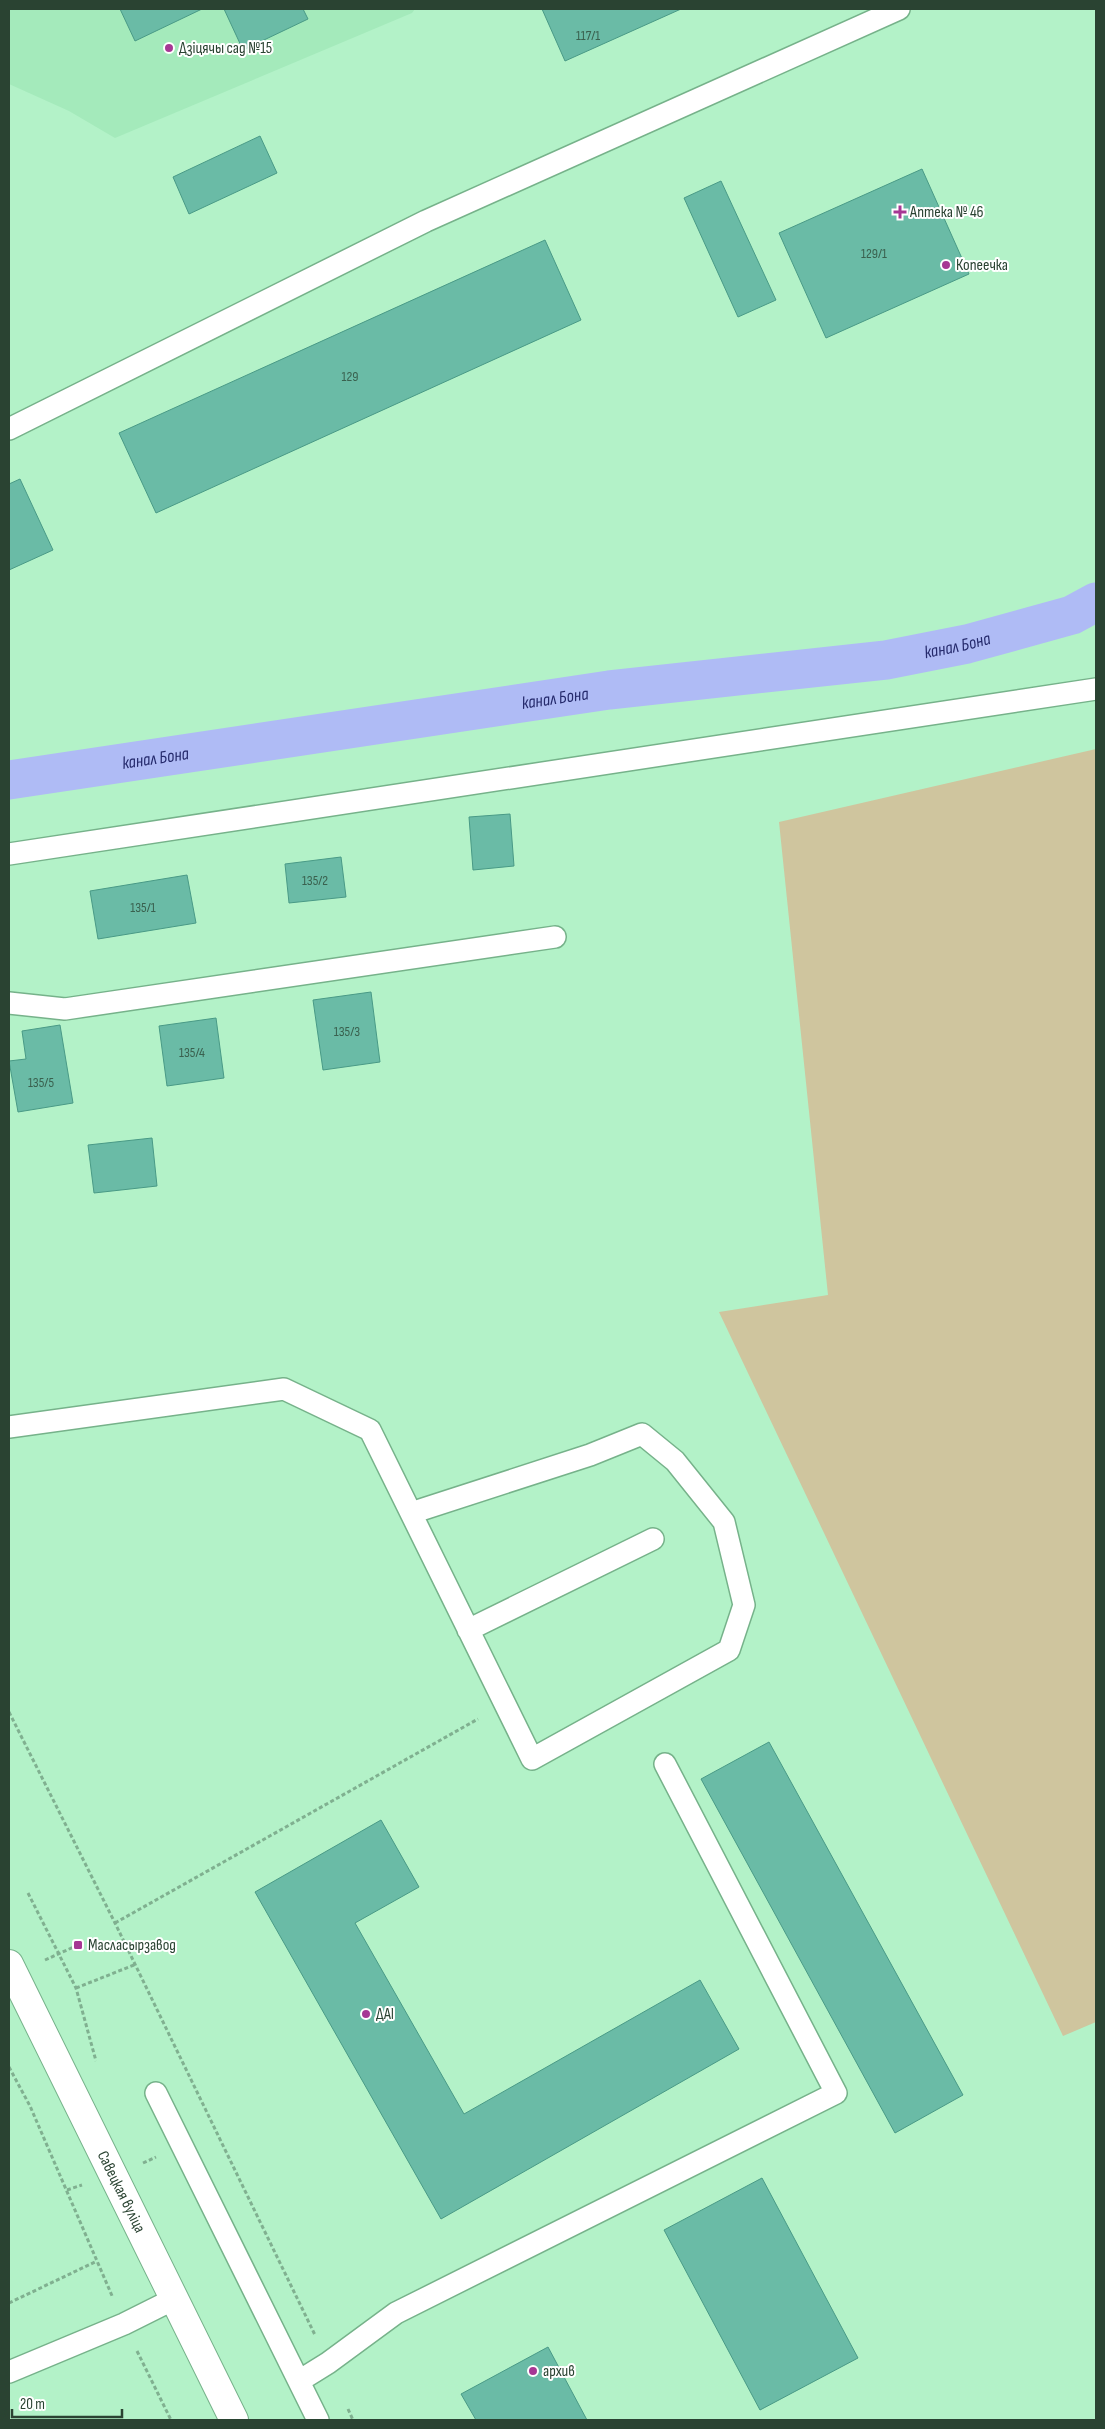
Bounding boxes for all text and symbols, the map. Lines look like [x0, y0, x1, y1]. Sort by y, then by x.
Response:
house number: 117/1 [576, 27, 600, 44]
place label: Дзіцячы сад №15 [179, 39, 272, 58]
marker: Дзіцячы сад №15 [163, 42, 175, 54]
place label: Аптека № 46 [909, 203, 984, 222]
marker: Аптека № 46 [894, 206, 906, 218]
house number: 129/1 [861, 245, 887, 262]
place label: Копеечка [956, 256, 1008, 275]
marker: Копеечка [940, 259, 952, 271]
house number: 129 [341, 368, 359, 385]
water label: канал Бона [922, 627, 993, 663]
water label: канал Бона [520, 683, 590, 713]
water label: канал Бона [120, 743, 191, 773]
house number: 135/2 [302, 872, 328, 889]
house number: 135/1 [130, 899, 156, 916]
house number: 135/3 [334, 1023, 360, 1040]
house number: 135/4 [179, 1044, 205, 1061]
house number: 135/5 [28, 1074, 54, 1091]
place label: Масласырзавод [88, 1936, 176, 1955]
marker: Масласырзавод [72, 1939, 84, 1951]
place label: ДАІ [376, 2005, 394, 2024]
marker: ДАІ [360, 2008, 372, 2020]
street label: Савецкая вуліца [93, 2148, 150, 2236]
place label: архив [543, 2362, 575, 2381]
marker: архив [527, 2365, 539, 2377]
scale bar [12, 2386, 122, 2418]
text: 20 m [20, 2395, 45, 2414]

